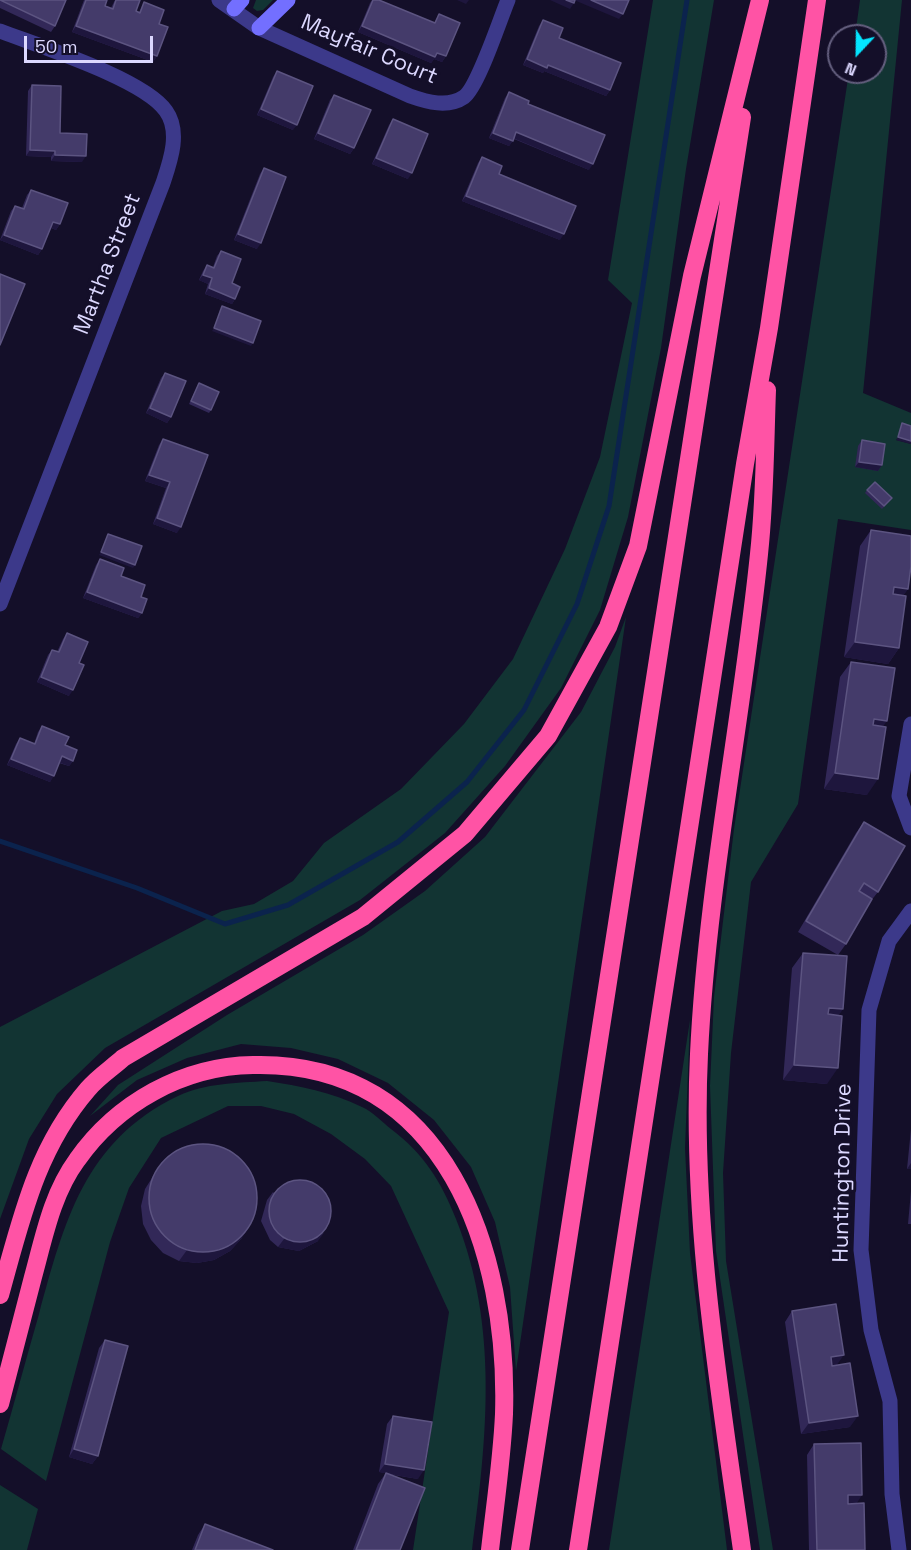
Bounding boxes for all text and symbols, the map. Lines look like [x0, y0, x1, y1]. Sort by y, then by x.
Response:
street label: Mayfair Court [297, 9, 441, 91]
scale bar [27, 24, 156, 62]
north arrow [827, 24, 887, 84]
text: 50 m [35, 35, 77, 58]
text: N [842, 58, 860, 81]
street label: Martha Street [69, 190, 147, 338]
street label: Huntington Drive [828, 1083, 858, 1263]

